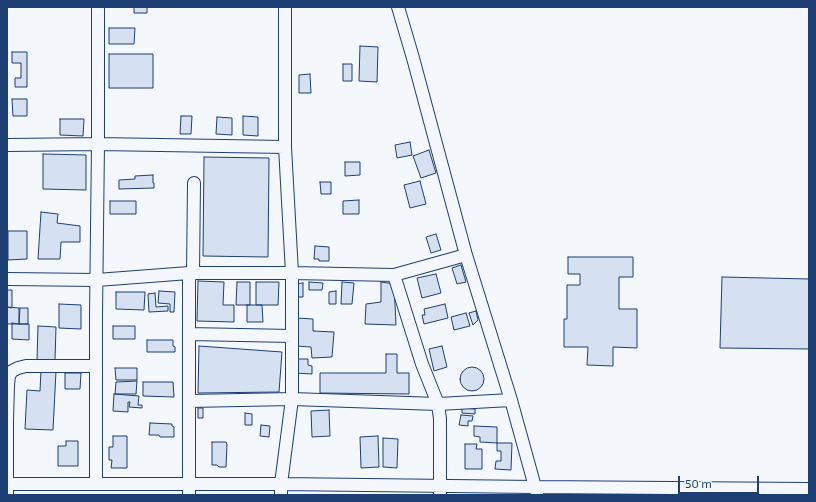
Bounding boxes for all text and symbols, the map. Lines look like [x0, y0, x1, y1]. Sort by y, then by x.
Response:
scale bar [680, 468, 761, 494]
text: 50 m [685, 476, 712, 490]

